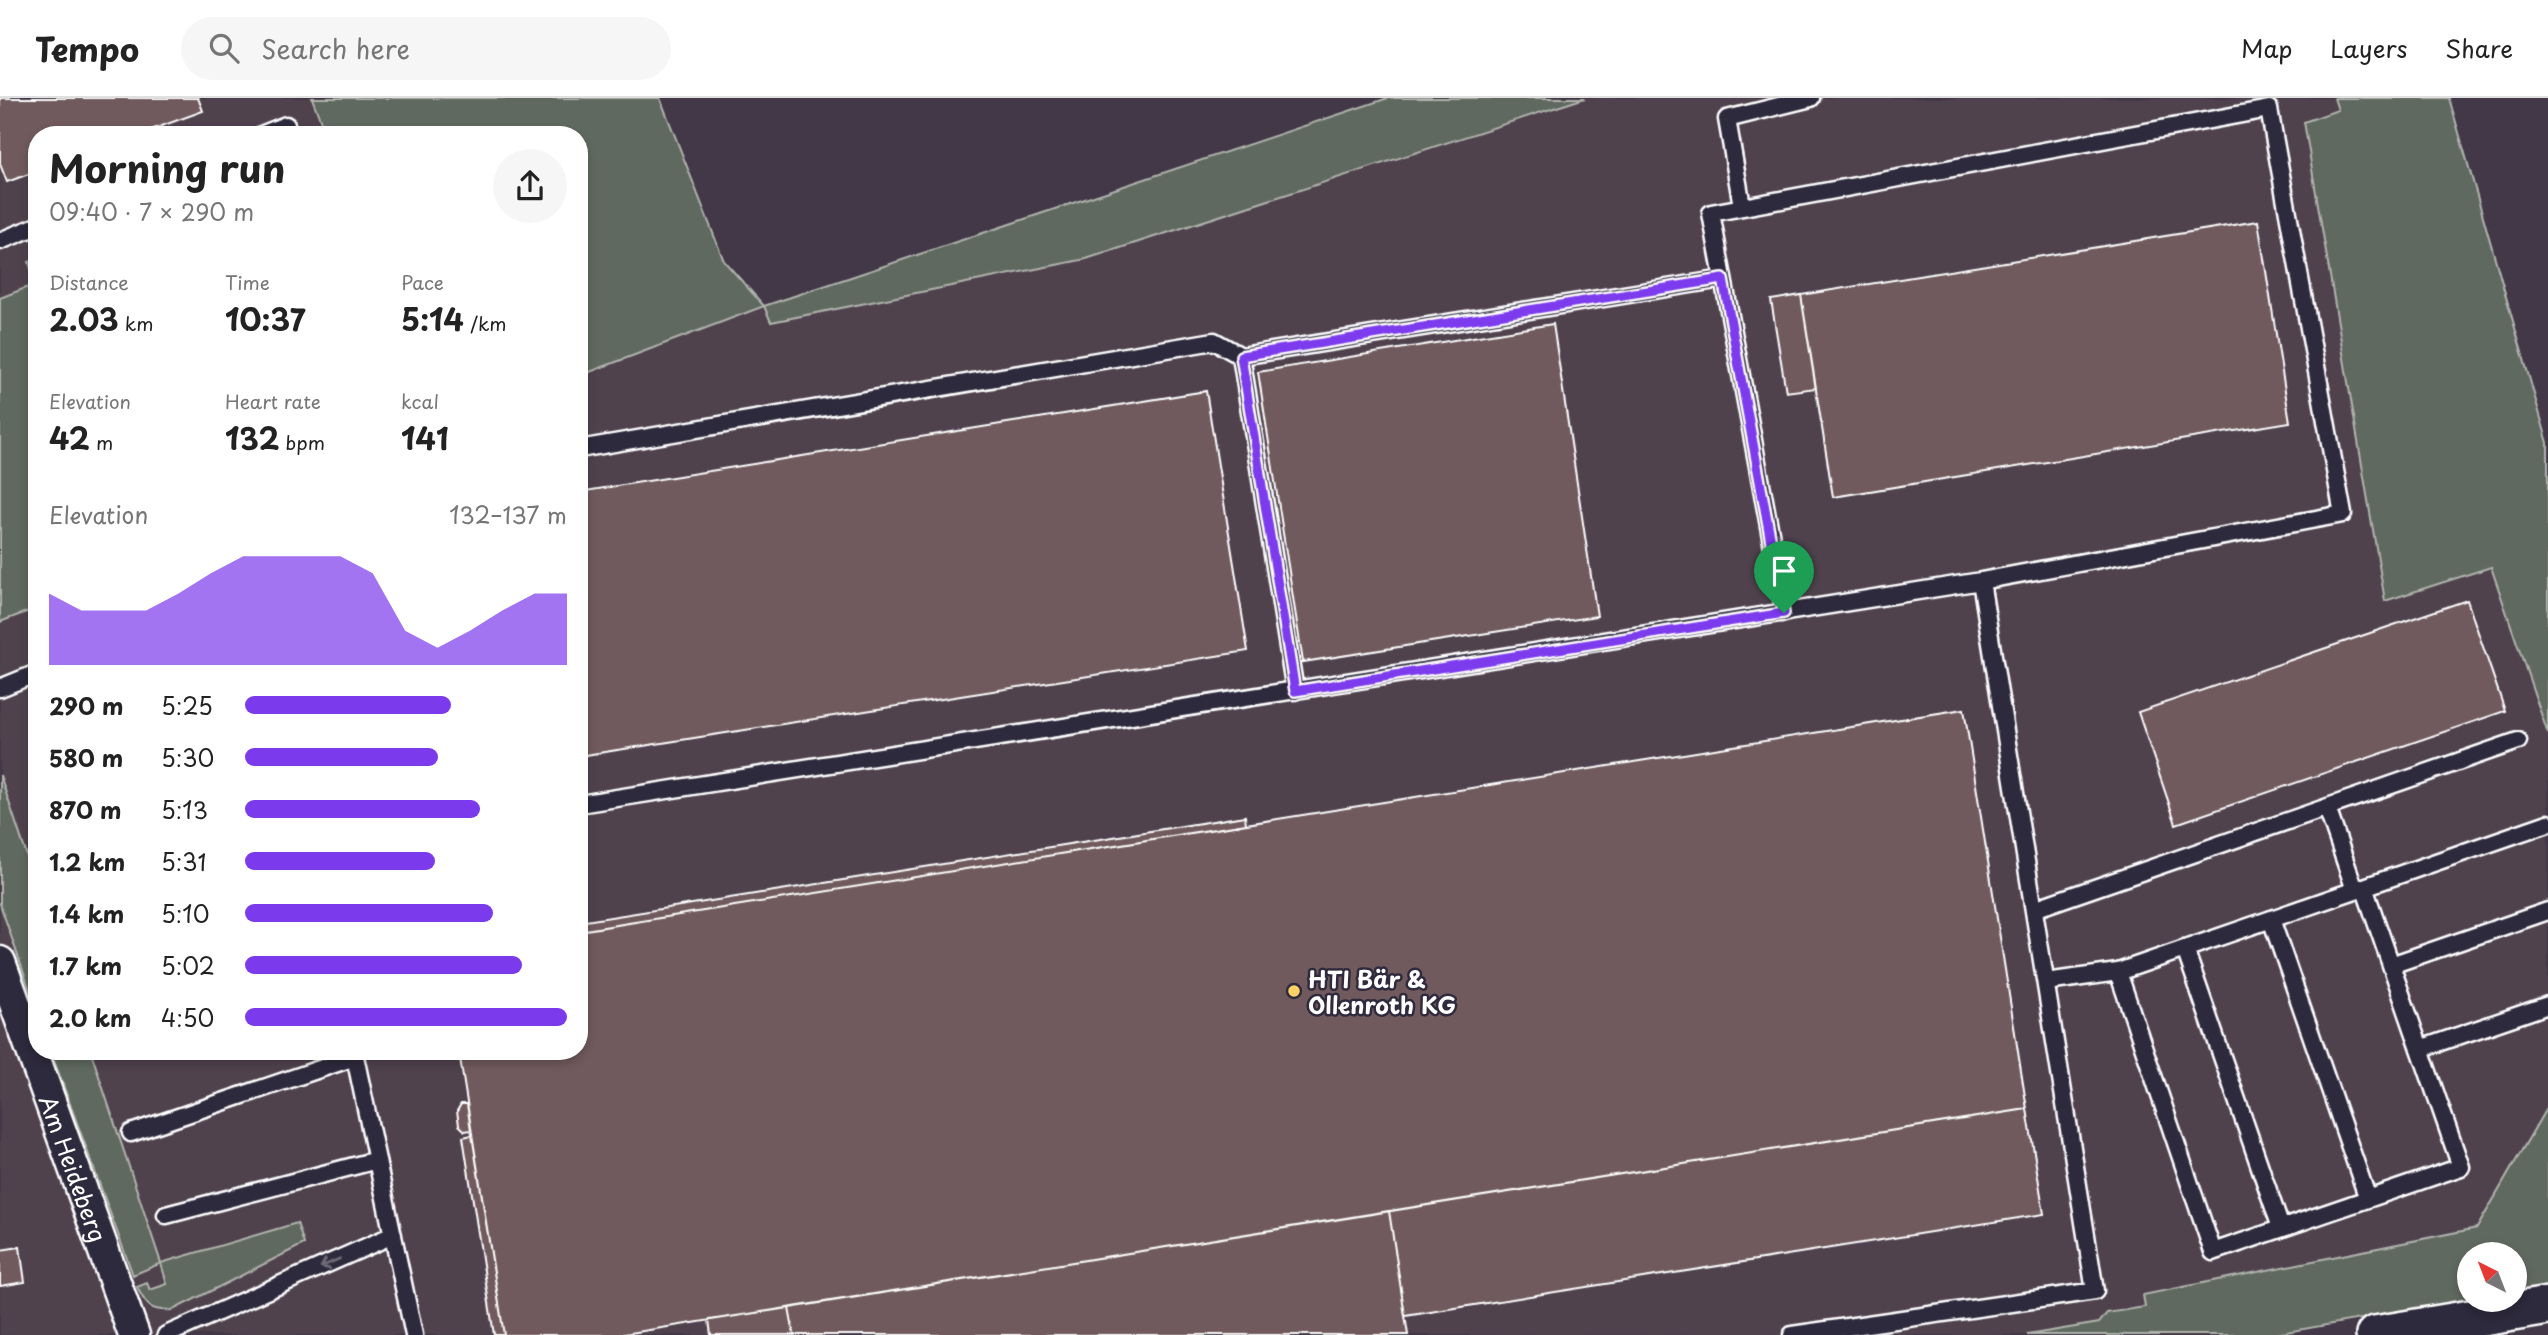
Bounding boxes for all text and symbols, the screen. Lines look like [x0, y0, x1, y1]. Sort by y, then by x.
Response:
search box [181, 17, 671, 80]
text: Tempo [35, 23, 139, 73]
icon: search [205, 29, 243, 67]
text: Search here [261, 29, 410, 68]
text: Map [2241, 30, 2292, 66]
text: Layers [2330, 30, 2407, 66]
text: Share [2445, 30, 2513, 66]
text: Morning run [49, 139, 285, 196]
button: share [493, 149, 567, 223]
text: 09:40 · 7 × 290 m [49, 194, 254, 229]
text: Distance [49, 268, 129, 296]
text: Time [225, 268, 270, 296]
text: Pace [401, 268, 444, 296]
text: 2.03 [49, 296, 119, 341]
text: 10:37 [225, 296, 305, 341]
text: 5:14 [401, 296, 464, 341]
text: km [119, 309, 153, 337]
text: /km [464, 309, 507, 337]
text: Elevation [49, 387, 131, 415]
text: Heart rate [225, 387, 321, 415]
text: kcal [401, 387, 439, 415]
text: 42 [49, 415, 90, 460]
text: 132 [225, 415, 279, 460]
text: 141 [401, 415, 449, 460]
text: m [90, 428, 113, 456]
text: bpm [279, 428, 325, 456]
text: Elevation [49, 497, 148, 532]
text: 132–137 m [449, 497, 567, 532]
pin [1754, 541, 1814, 613]
icon: arrive [1765, 552, 1803, 590]
text: 290 m [49, 688, 124, 723]
text: 5:25 [161, 688, 213, 723]
text: 580 m [49, 740, 123, 775]
text: 5:30 [161, 740, 214, 775]
text: 870 m [49, 792, 121, 827]
text: 5:13 [161, 792, 208, 827]
text: 1.2 km [49, 844, 125, 879]
text: 5:31 [161, 844, 206, 879]
text: 1.4 km [49, 896, 124, 931]
text: 5:10 [161, 896, 209, 931]
text: 1.7 km [49, 948, 122, 983]
text: 5:02 [161, 948, 215, 983]
place label: HTI Bär & Ollenroth KG [1308, 961, 1456, 1022]
marker: HTI Bär & Ollenroth KG [1286, 983, 1302, 999]
text: 2.0 km [49, 1000, 131, 1035]
text: 4:50 [161, 1000, 214, 1035]
street label: Am Heideberg [32, 1090, 117, 1246]
north arrow [2457, 1242, 2527, 1312]
map controls [2457, 1242, 2527, 1312]
one-way arrow [320, 1257, 341, 1270]

